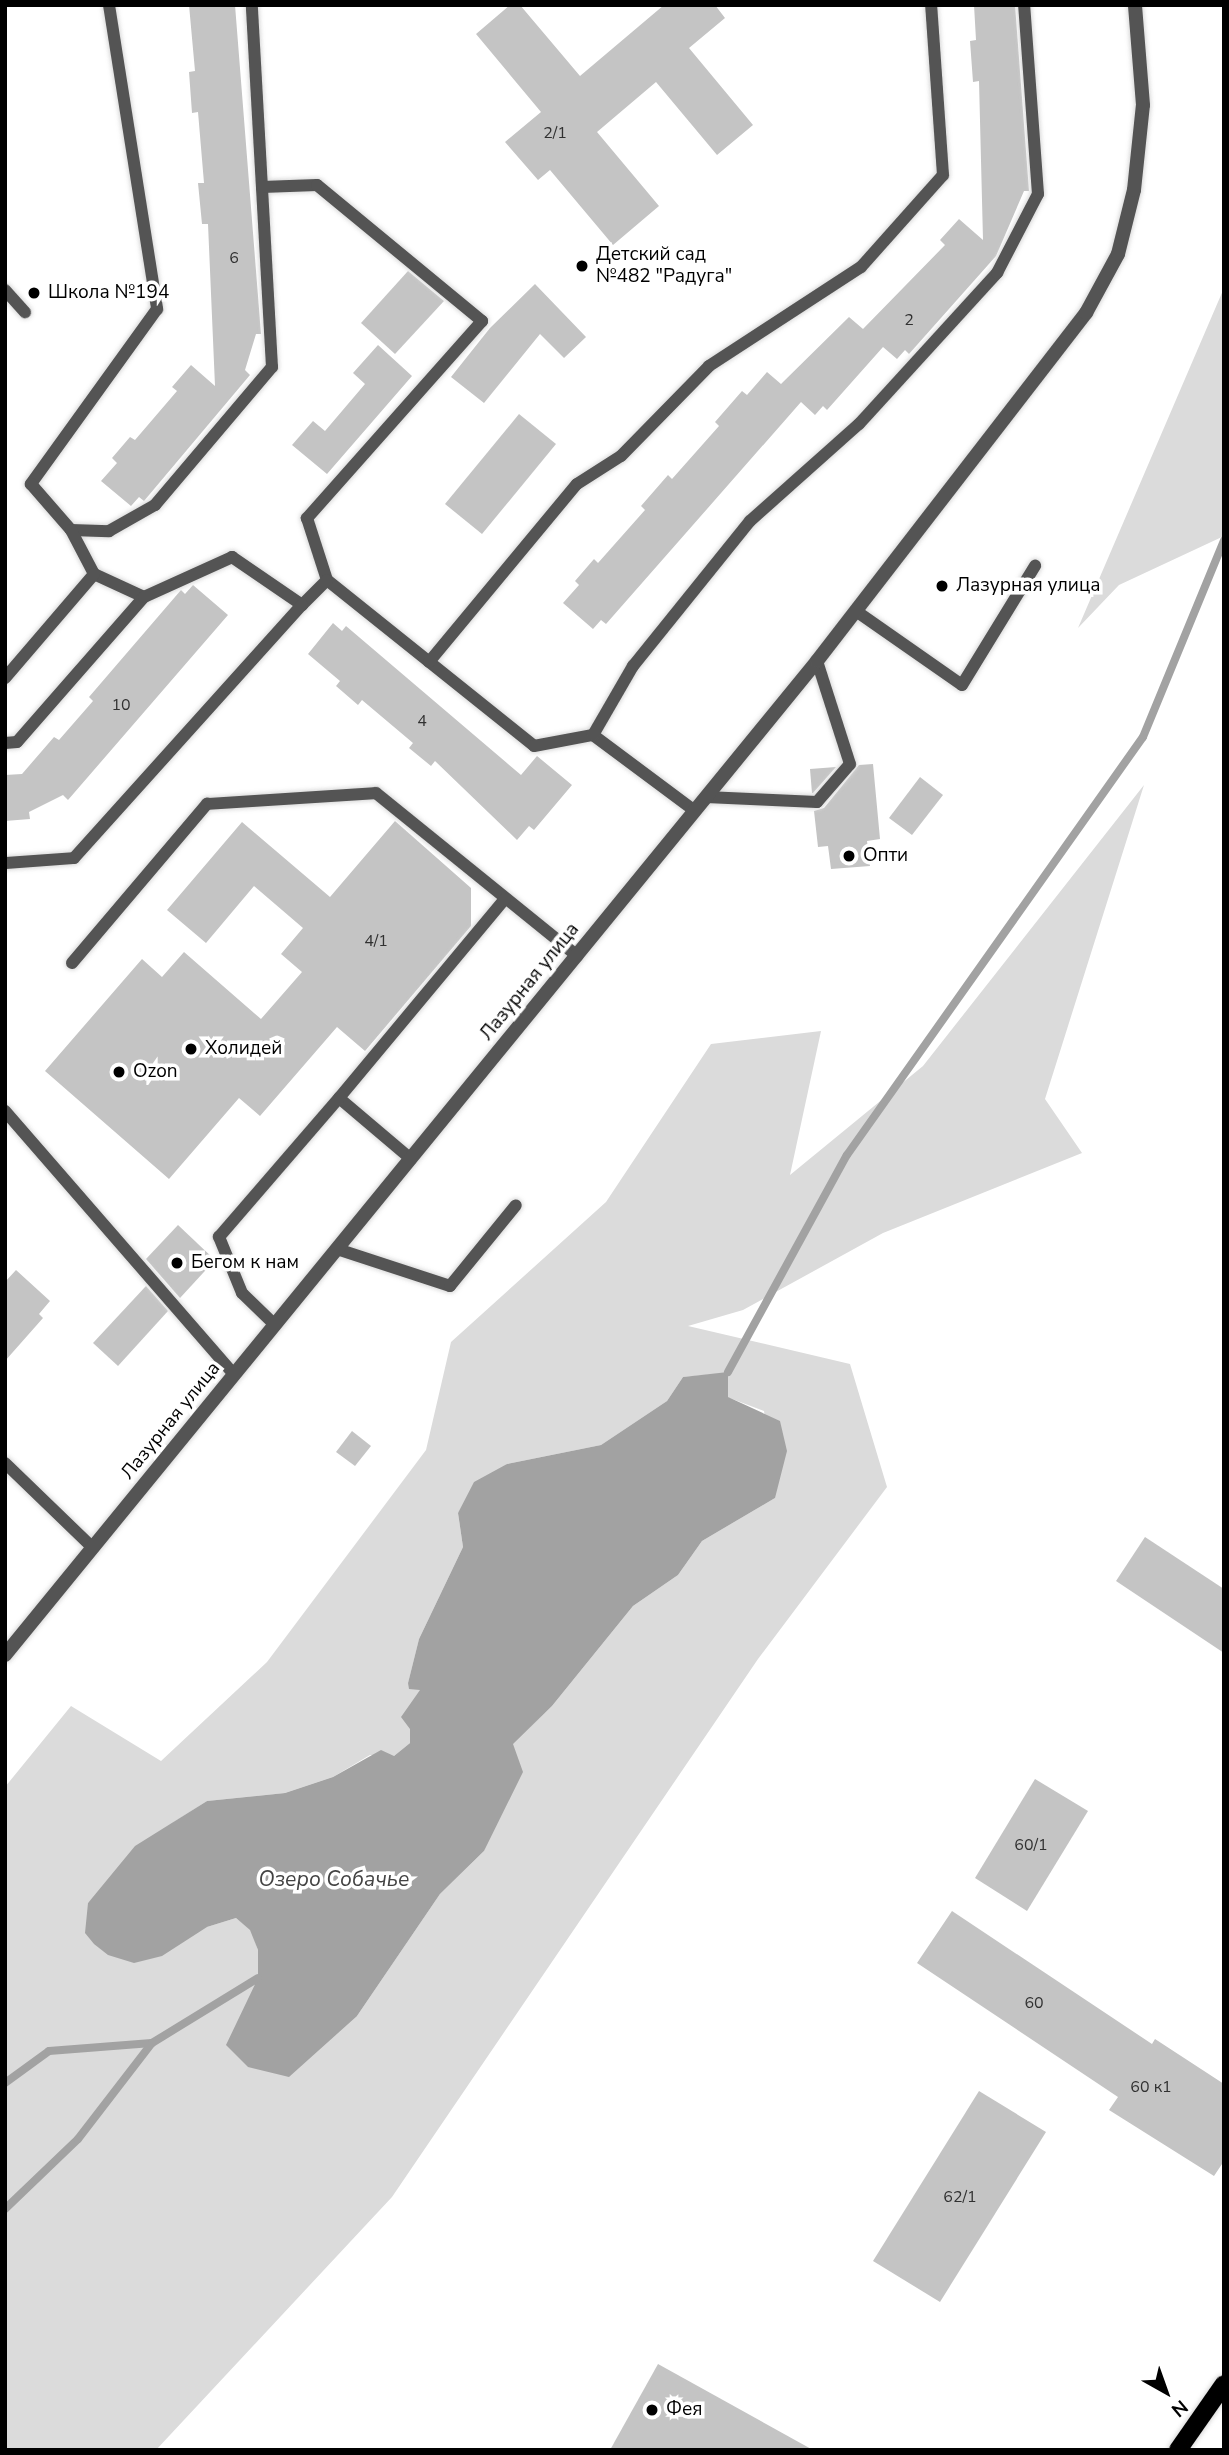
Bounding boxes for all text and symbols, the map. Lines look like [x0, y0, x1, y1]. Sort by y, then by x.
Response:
house number: 2/1 [543, 123, 567, 143]
place label: Детский сад №482 "Радуга" [596, 244, 732, 288]
house number: 6 [229, 248, 239, 268]
marker: Детский сад №482 "Радуга" [574, 258, 590, 274]
place label: Школа №194 [48, 282, 169, 304]
marker: Школа №194 [26, 285, 42, 301]
house number: 2 [904, 310, 914, 330]
place label: Лазурная улица [956, 575, 1100, 597]
marker: Лазурная улица [934, 578, 950, 594]
house number: 10 [111, 695, 131, 715]
house number: 4 [417, 711, 427, 731]
place label: Опти [863, 845, 908, 867]
marker: Опти [841, 848, 857, 864]
street label: Лазурная улица [476, 919, 584, 1045]
house number: 4/1 [364, 931, 388, 951]
place label: Холидей [205, 1038, 282, 1060]
marker: Холидей [183, 1041, 199, 1057]
place label: Ozon [133, 1061, 178, 1083]
marker: Ozon [111, 1064, 127, 1080]
place label: Бегом к нам [191, 1252, 299, 1274]
marker: Бегом к нам [169, 1255, 185, 1271]
street label: Лазурная улица [117, 1358, 225, 1484]
house number: 60/1 [1014, 1835, 1048, 1855]
water label: Озеро Собачье [259, 1866, 409, 1892]
house number: 60 [1024, 1993, 1044, 2013]
house number: 60 к1 [1130, 2077, 1172, 2097]
house number: 62/1 [943, 2187, 977, 2207]
north arrow [1131, 2357, 1201, 2427]
text: N [1166, 2394, 1193, 2423]
place label: Фея [666, 2399, 703, 2421]
marker: Фея [644, 2402, 660, 2418]

